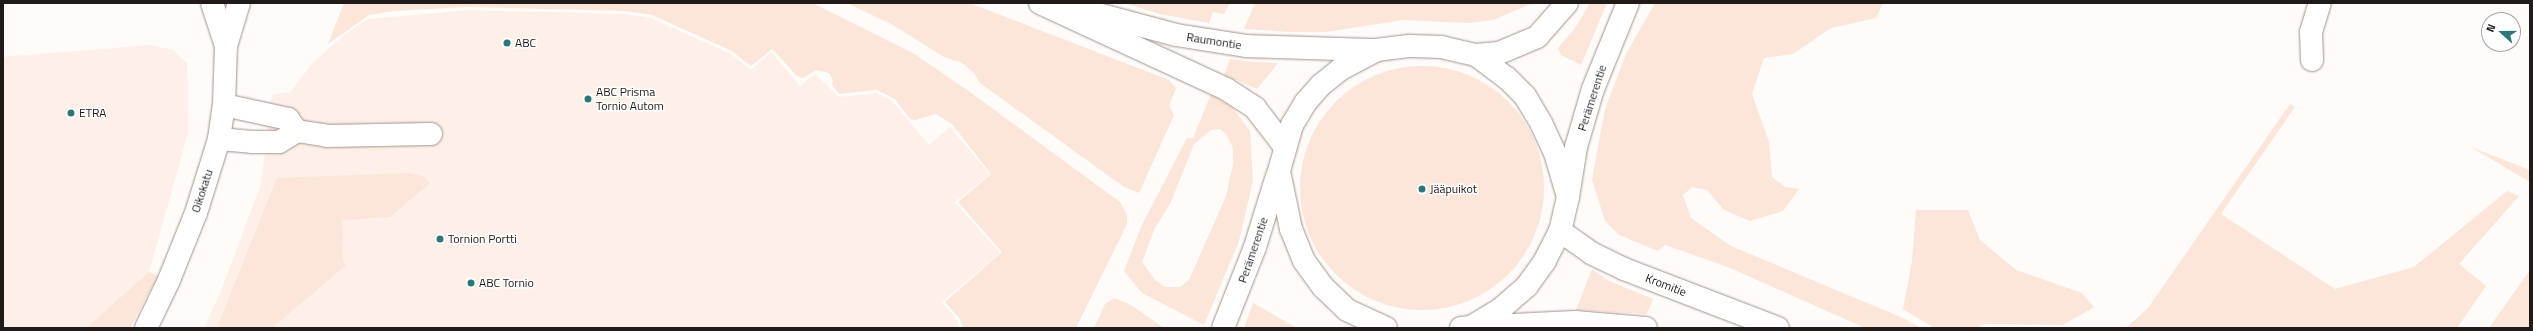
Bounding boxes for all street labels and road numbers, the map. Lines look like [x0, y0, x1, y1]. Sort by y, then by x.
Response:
street label: Raumontie [1185, 30, 1243, 52]
street label: Perämerentie [1575, 63, 1609, 133]
street label: Oikokatu [188, 167, 216, 215]
street label: Perämerentie [1235, 215, 1271, 285]
street label: Kromitie [1643, 271, 1689, 299]

